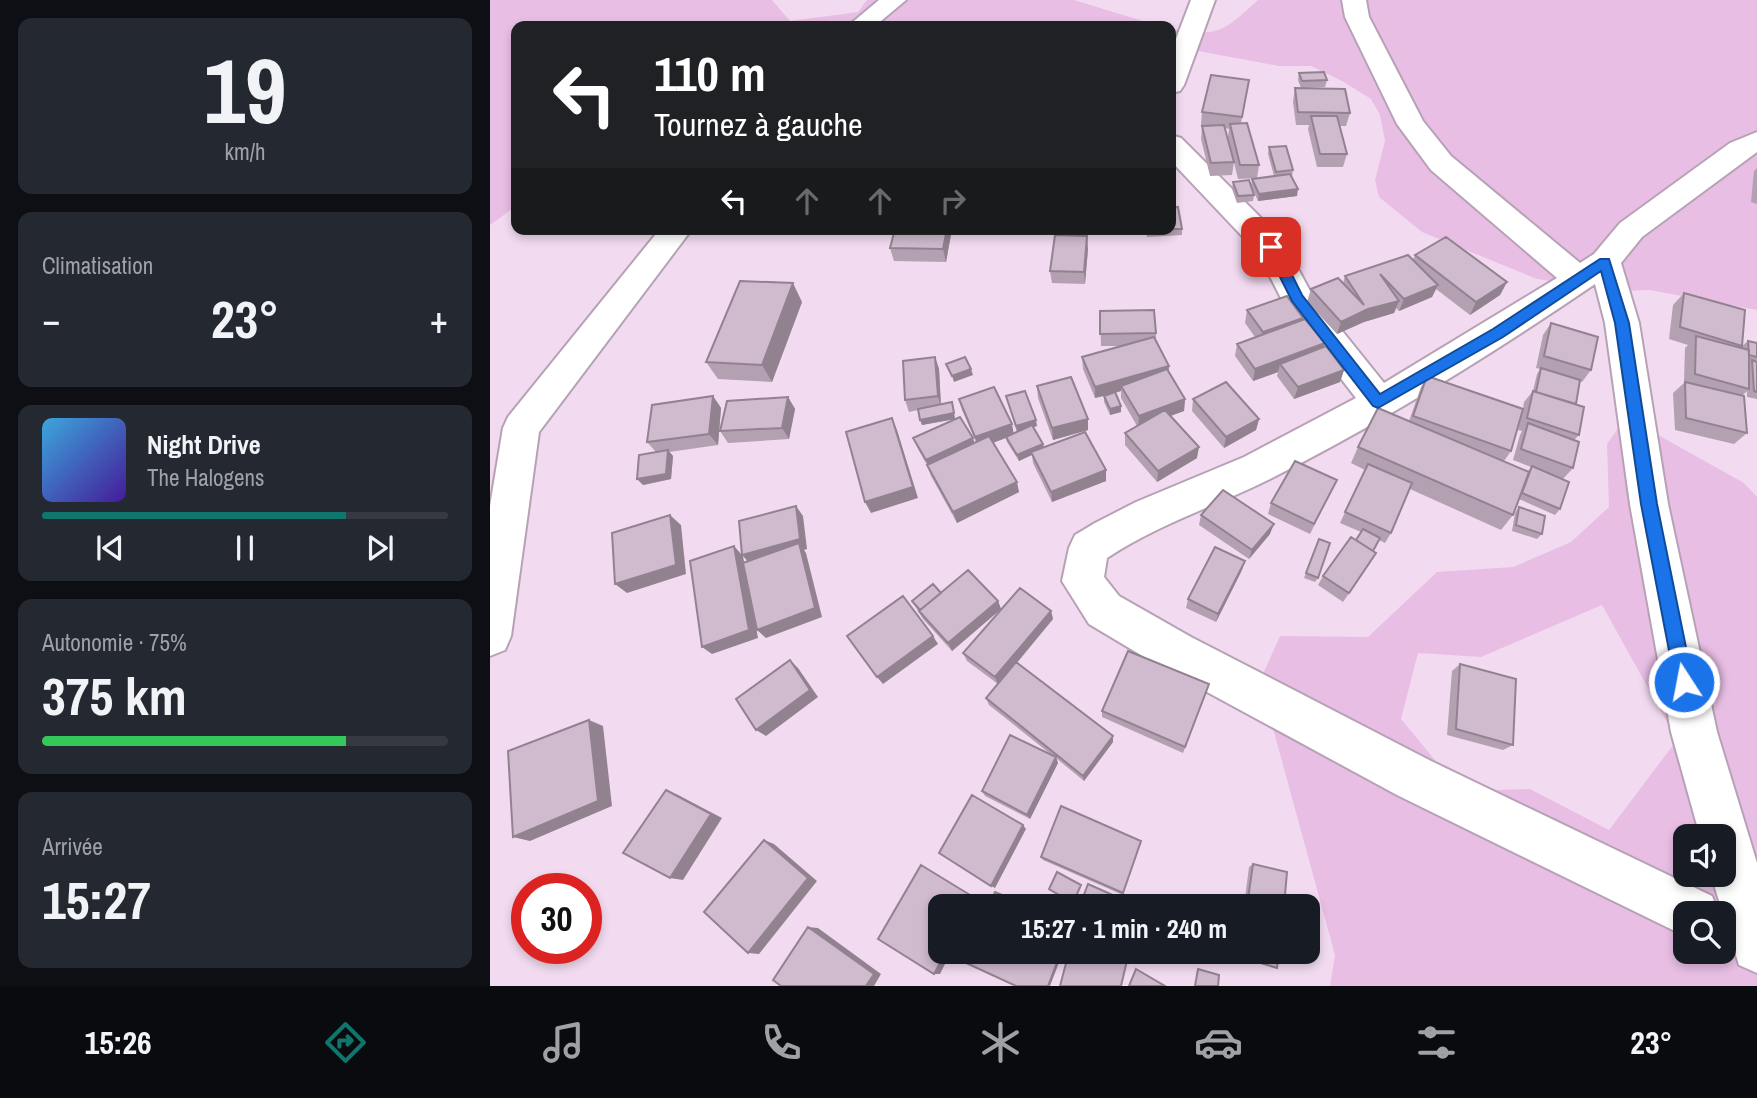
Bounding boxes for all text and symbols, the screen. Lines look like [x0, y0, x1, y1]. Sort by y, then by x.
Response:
text: 19 [204, 29, 287, 151]
text: 110 m [654, 40, 766, 106]
icon: left [539, 49, 630, 140]
text: Tournez à gauche [654, 103, 863, 146]
text: km/h [225, 136, 265, 167]
icon: left [715, 182, 753, 220]
icon: ahead [788, 182, 826, 220]
icon: ahead [861, 182, 899, 220]
icon: right [934, 182, 972, 220]
pin [1241, 217, 1301, 277]
icon: arrive [1252, 228, 1290, 266]
text: Climatisation [42, 250, 153, 281]
text: 23° [211, 284, 279, 354]
text: − [42, 294, 60, 345]
text: + [430, 294, 448, 345]
text: Night Drive [147, 427, 261, 462]
text: The Halogens [147, 462, 264, 493]
icon: previous [91, 529, 129, 567]
icon: pause [226, 529, 264, 567]
icon: next [361, 529, 399, 567]
text: Autonomie · 75% [42, 627, 187, 658]
position arrow [1647, 645, 1721, 719]
text: 375 km [42, 661, 187, 731]
map controls [1673, 824, 1736, 964]
button: sound [1673, 824, 1736, 887]
text: Arrivée [42, 831, 103, 862]
text: 15:27 [42, 865, 151, 935]
speed limit sign: 30 [511, 873, 602, 964]
button: search [1673, 901, 1736, 964]
text: 15:27 · 1 min · 240 m [1021, 911, 1227, 946]
icon: directions [321, 1018, 370, 1067]
icon: music [539, 1018, 588, 1067]
icon: phone [757, 1018, 806, 1067]
icon: climate [976, 1018, 1025, 1067]
icon: car [1194, 1018, 1243, 1067]
icon: filters [1412, 1018, 1461, 1067]
text: 15:26 [85, 1021, 152, 1064]
text: 23° [1630, 1021, 1672, 1064]

